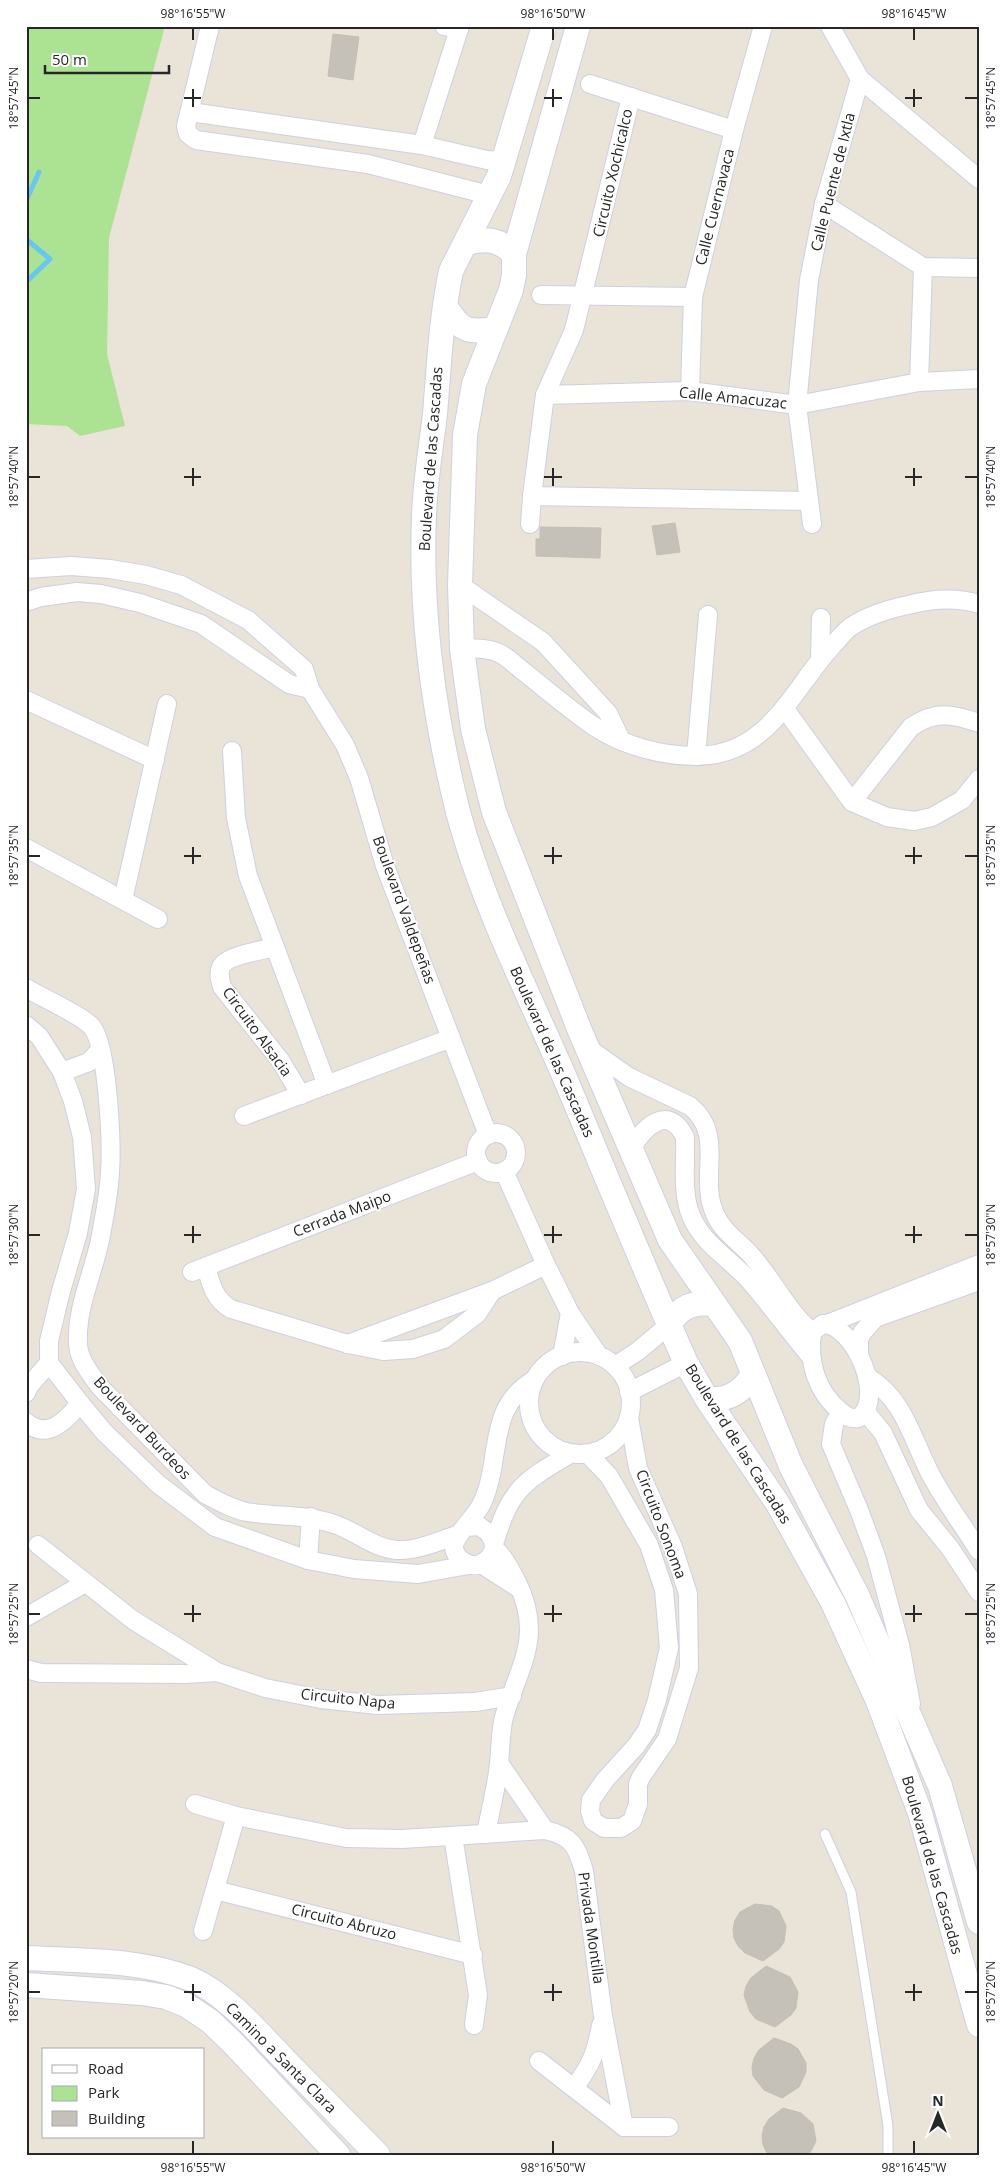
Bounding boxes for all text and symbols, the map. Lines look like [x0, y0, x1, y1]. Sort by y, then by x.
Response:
text: 98°16'55"W [161, 5, 225, 22]
text: 98°16'50"W [521, 5, 585, 22]
text: 98°16'45"W [882, 5, 946, 22]
scale bar [45, 42, 169, 74]
text: 50 m [52, 49, 87, 69]
text: 18°57'45"N [5, 67, 22, 129]
text: 18°57'45"N [982, 67, 999, 129]
street label: Circuito Xochicalco [588, 107, 637, 239]
street label: Calle Puente de Ixtla [805, 110, 859, 253]
street label: Calle Cuernavaca [690, 146, 738, 267]
street label: Boulevard de las Cascadas [414, 366, 446, 552]
street label: Calle Amacuzac [678, 381, 788, 413]
text: 18°57'40"N [5, 446, 22, 508]
text: 18°57'40"N [982, 446, 999, 508]
text: 18°57'35"N [5, 825, 22, 887]
text: 18°57'35"N [982, 825, 999, 887]
street label: Boulevard Valdepeñas [369, 833, 441, 986]
street label: Boulevard de las Cascadas [506, 963, 600, 1140]
street label: Circuito Alsacia [219, 983, 297, 1080]
street label: Cerrada Maipo [290, 1185, 394, 1241]
text: 18°57'30"N [5, 1204, 22, 1266]
text: 18°57'30"N [982, 1204, 999, 1266]
street label: Boulevard de las Cascadas [681, 1360, 796, 1527]
street label: Boulevard Burdeos [90, 1372, 196, 1483]
street label: Circuito Sonoma [632, 1466, 692, 1581]
text: 18°57'25"N [5, 1583, 22, 1645]
text: 18°57'25"N [982, 1583, 999, 1645]
street label: Circuito Napa [300, 1683, 396, 1713]
street label: Boulevard de las Cascadas [898, 1773, 968, 1956]
street label: Privada Montilla [574, 1871, 610, 1985]
street label: Circuito Abruzo [289, 1898, 399, 1944]
text: 18°57'20"N [5, 1961, 22, 2023]
text: 18°57'20"N [982, 1961, 999, 2023]
street label: Camino a Santa Clara [222, 1997, 342, 2117]
legend [42, 2048, 205, 2138]
text: Road [88, 2058, 124, 2078]
text: Park [88, 2082, 119, 2102]
north arrow [912, 2088, 962, 2138]
text: N [932, 2091, 944, 2110]
text: Building [88, 2108, 145, 2128]
text: 98°16'55"W [161, 2159, 225, 2176]
text: 98°16'50"W [521, 2159, 585, 2176]
text: 98°16'45"W [882, 2159, 946, 2176]

